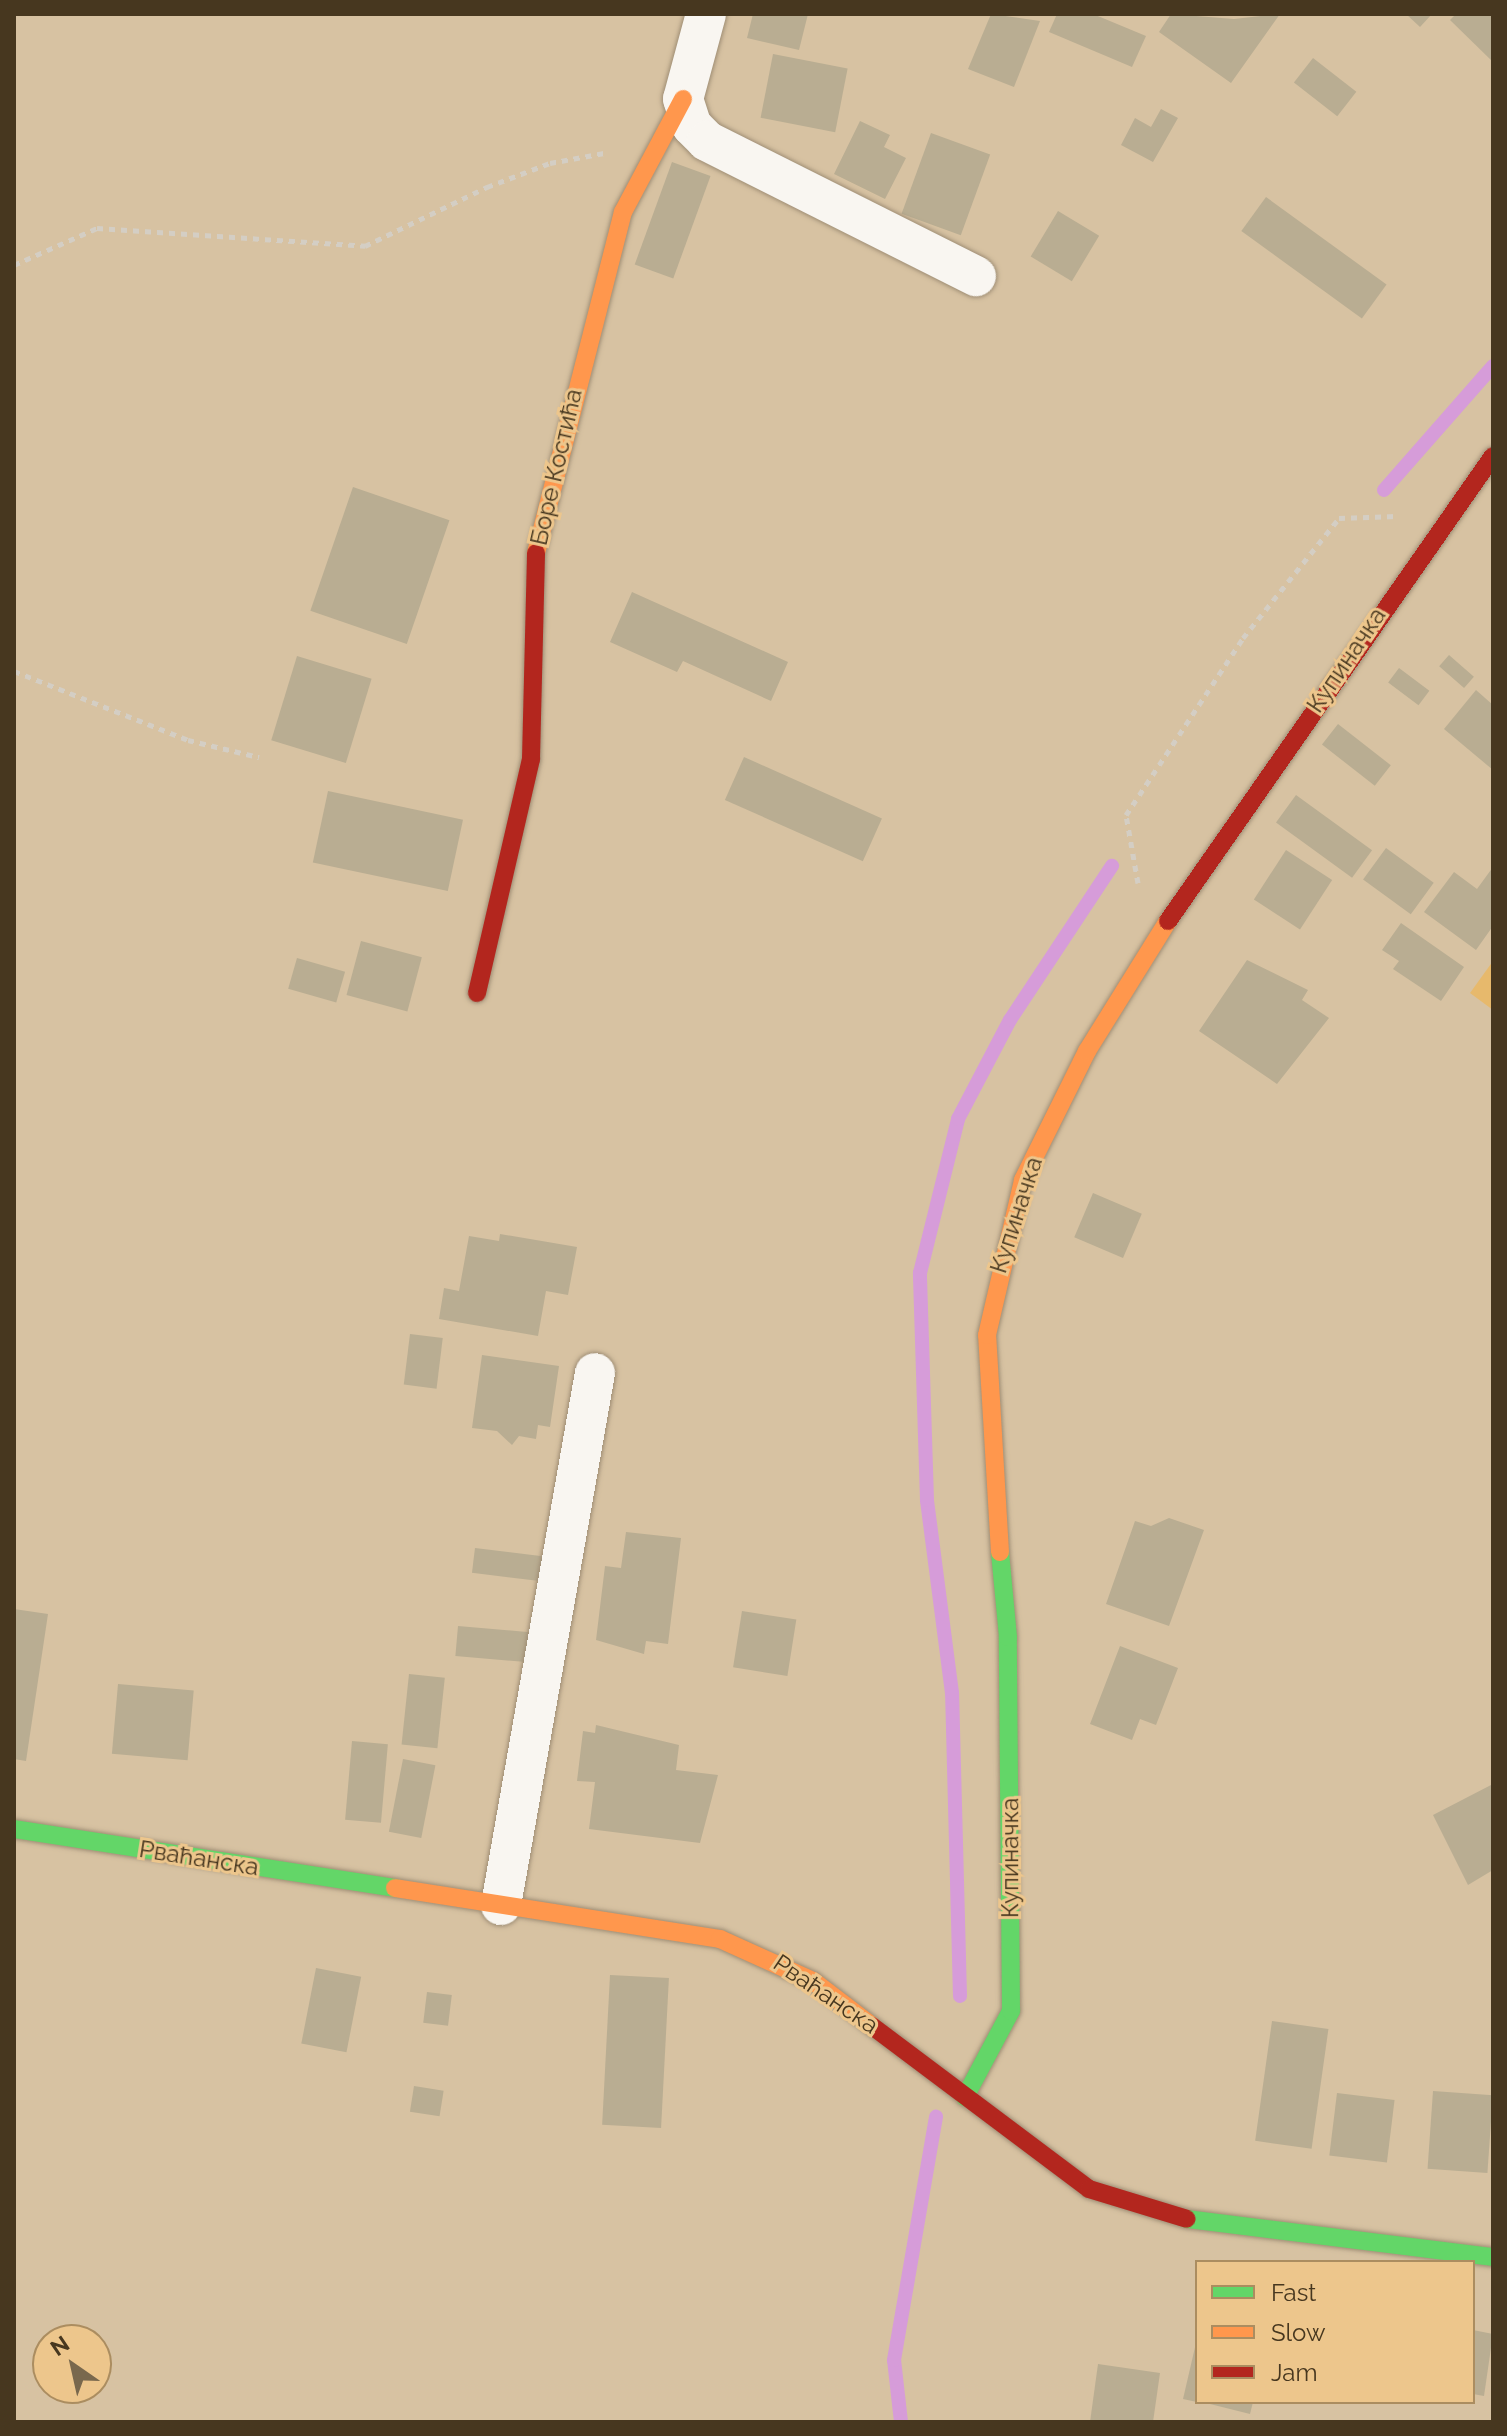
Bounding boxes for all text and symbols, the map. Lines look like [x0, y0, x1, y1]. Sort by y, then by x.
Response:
street label: Боре Костића [524, 386, 588, 548]
street label: Купиначка [1300, 602, 1392, 718]
street label: Купиначка [984, 1153, 1048, 1277]
street label: Купиначка [996, 1798, 1024, 1918]
street label: Рваћанска [137, 1834, 261, 1882]
street label: Рваћанска [768, 1948, 884, 2040]
legend [1195, 2260, 1475, 2404]
text: Fast [1271, 2278, 1316, 2307]
text: Slow [1271, 2318, 1325, 2347]
north arrow [32, 2324, 112, 2404]
text: N [45, 2330, 74, 2361]
text: Jam [1271, 2358, 1317, 2387]

